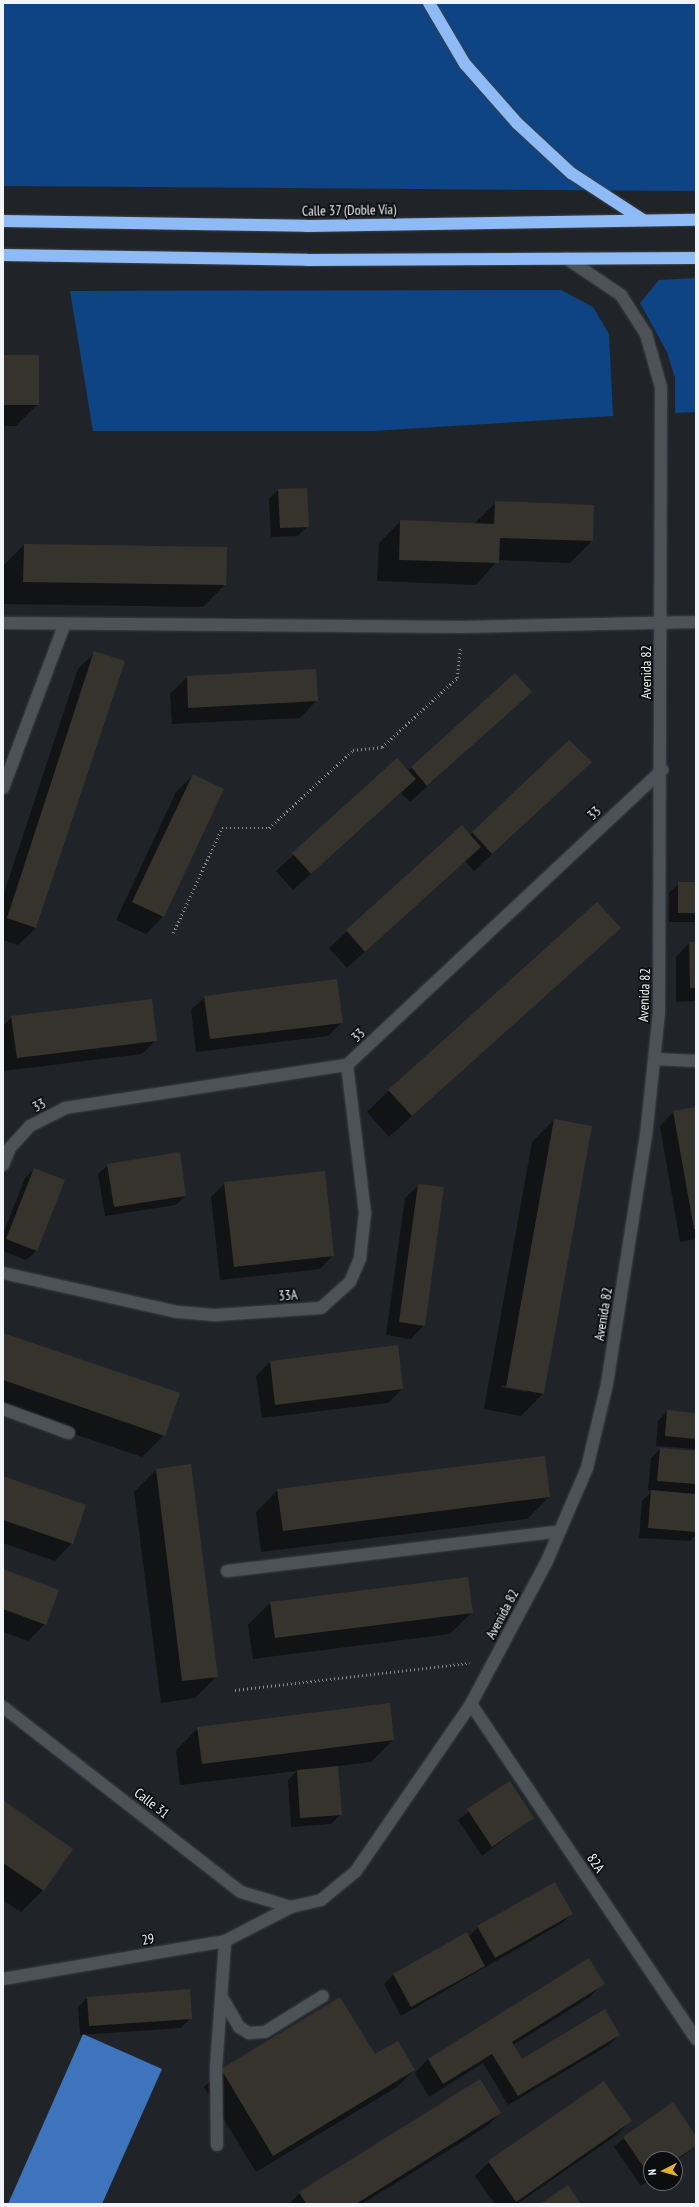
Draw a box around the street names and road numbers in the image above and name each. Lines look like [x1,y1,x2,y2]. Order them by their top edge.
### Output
street label: Calle 37 (Doble Vía) [301,201,397,219]
street label: Avenida 82 [638,645,654,699]
street label: 33 [584,803,604,823]
street label: Avenida 82 [635,968,653,1022]
street label: 33 [348,1025,368,1045]
street label: 33 [30,1095,48,1115]
street label: 33A [278,1286,298,1304]
street label: Avenida 82 [590,1286,616,1342]
street label: Avenida 82 [482,1586,522,1642]
street label: Calle 31 [131,1784,173,1822]
street label: 82A [584,1850,608,1876]
street label: 29 [140,1930,156,1948]

